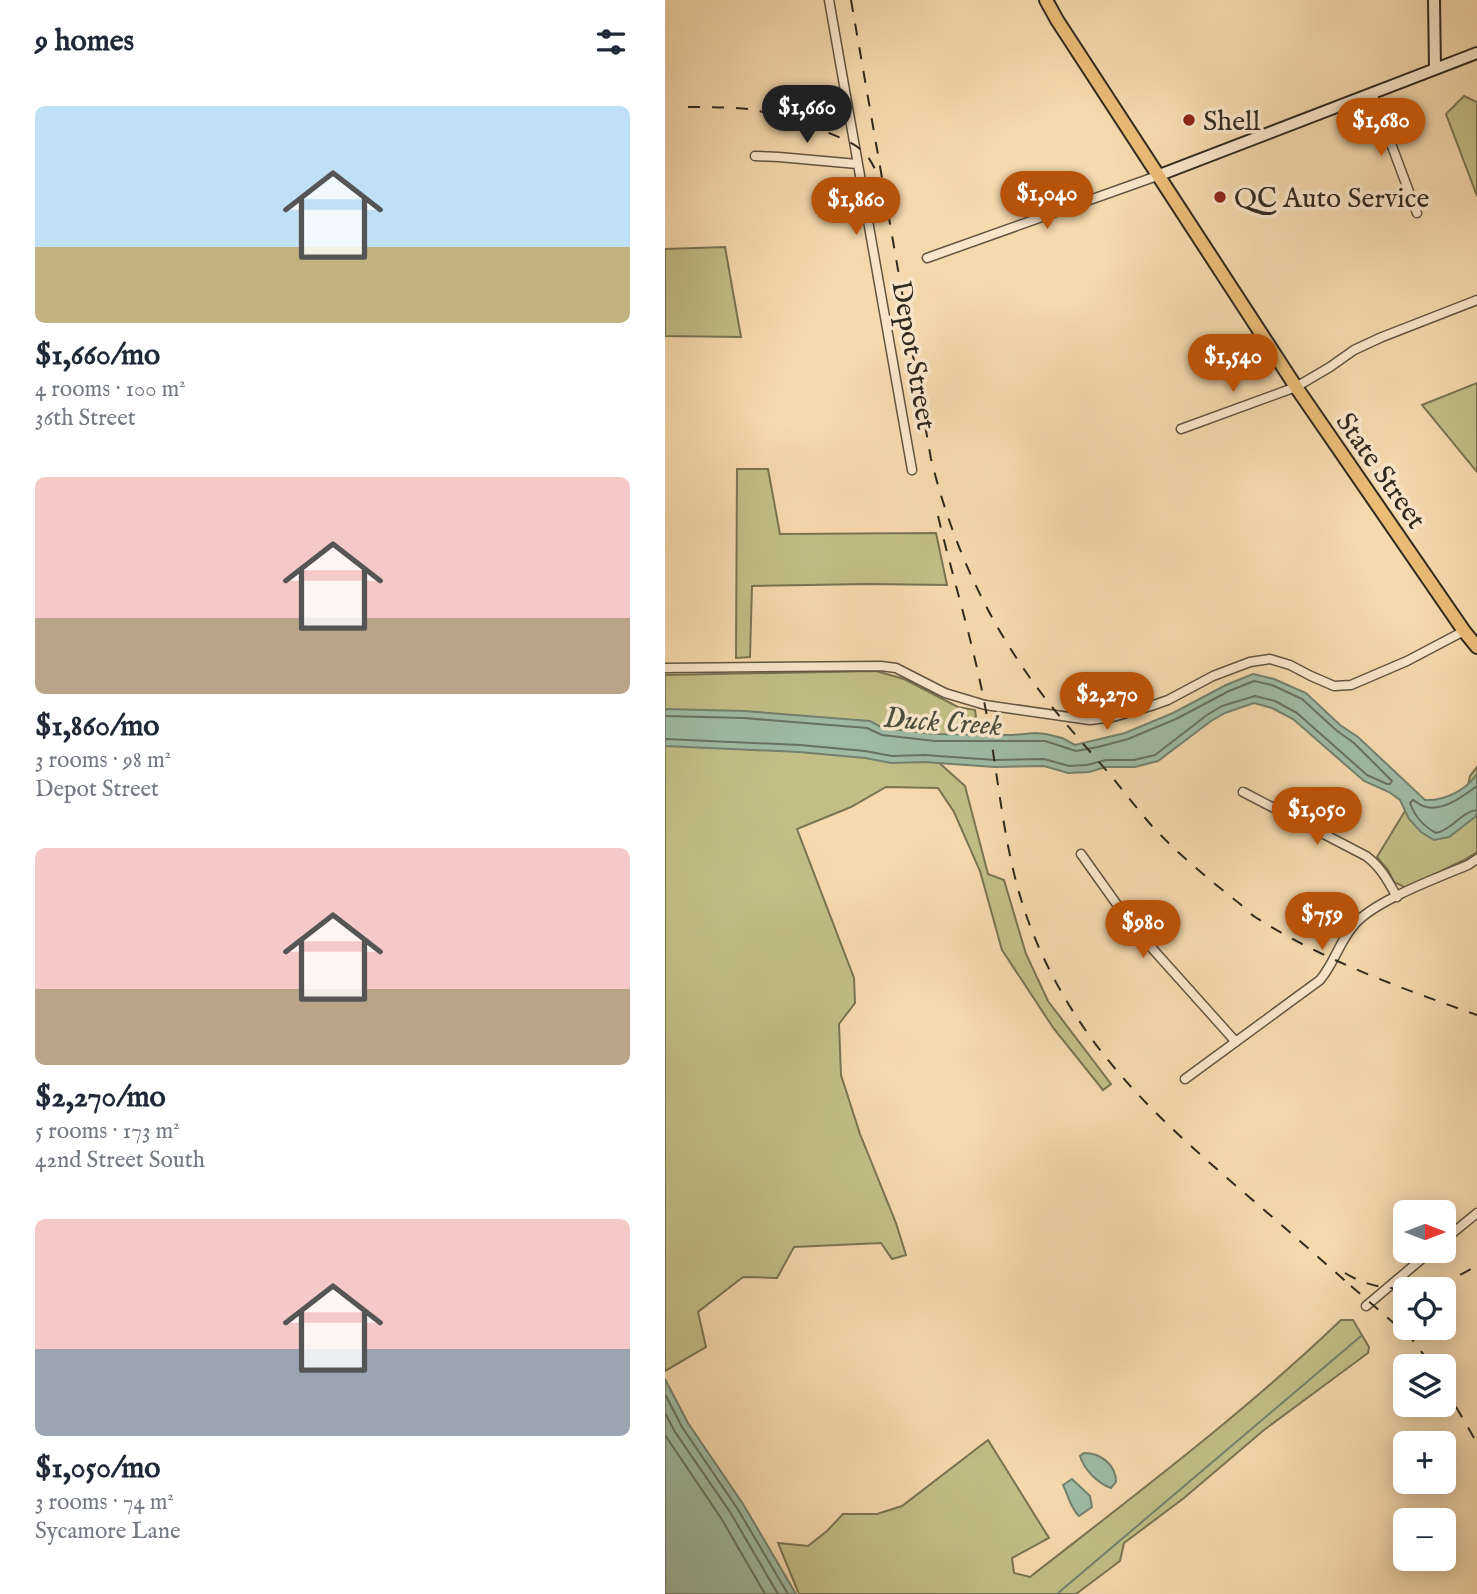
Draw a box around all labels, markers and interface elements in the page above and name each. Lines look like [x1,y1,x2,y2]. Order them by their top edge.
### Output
text: 9 homes [35,23,134,61]
icon: filters [592,23,630,61]
pin: $1,660 [750,86,864,145]
text: $1,660 [778,93,836,122]
pin: $1,680 [1324,99,1438,158]
place label: Shell [1203,105,1261,140]
text: $1,680 [1352,106,1410,135]
marker: Shell [1181,112,1197,128]
icon: home [270,152,396,278]
pin: $1,040 [990,172,1104,231]
pin: $1,860 [799,177,913,237]
text: $1,040 [1016,179,1078,208]
place label: QC Auto Service [1234,182,1430,217]
text: $1,860 [827,185,885,214]
marker: QC Auto Service [1212,189,1228,205]
street label: Depot Street [882,278,943,433]
pin: $1,540 [1176,334,1290,394]
text: $1,660/mo [35,337,160,375]
text: $1,540 [1204,342,1262,371]
text: 4 rooms · 100 m² [35,375,186,404]
text: 36th Street [35,404,136,433]
street label: State Street [1327,406,1433,537]
icon: home [270,523,396,649]
pin: $2,270 [1050,672,1164,732]
text: $2,270 [1076,680,1138,709]
water label: Duck Creek [882,700,1003,746]
text: $1,860/mo [35,708,159,746]
text: 3 rooms · 98 m² [35,746,171,775]
text: Depot Street [35,775,159,804]
pin: $1,050 [1260,788,1374,847]
text: $1,050 [1288,795,1346,824]
pin: $759 [1281,892,1363,952]
icon: home [270,894,396,1020]
pin: $980 [1102,900,1184,960]
text: $759 [1301,900,1343,929]
text: $980 [1121,908,1165,937]
text: $2,270/mo [35,1079,166,1117]
text: 5 rooms · 173 m² [35,1117,180,1146]
text: 42nd Street South [35,1146,205,1175]
north arrow [1393,1200,1456,1264]
map controls [1393,1200,1456,1571]
icon: home [270,1265,396,1391]
button: locate [1393,1277,1456,1340]
button: layers [1393,1354,1456,1417]
button: + [1393,1431,1456,1494]
text: $1,050/mo [35,1450,160,1488]
text: 3 rooms · 74 m² [35,1488,174,1517]
button: − [1393,1508,1456,1571]
text: Sycamore Lane [35,1517,180,1546]

